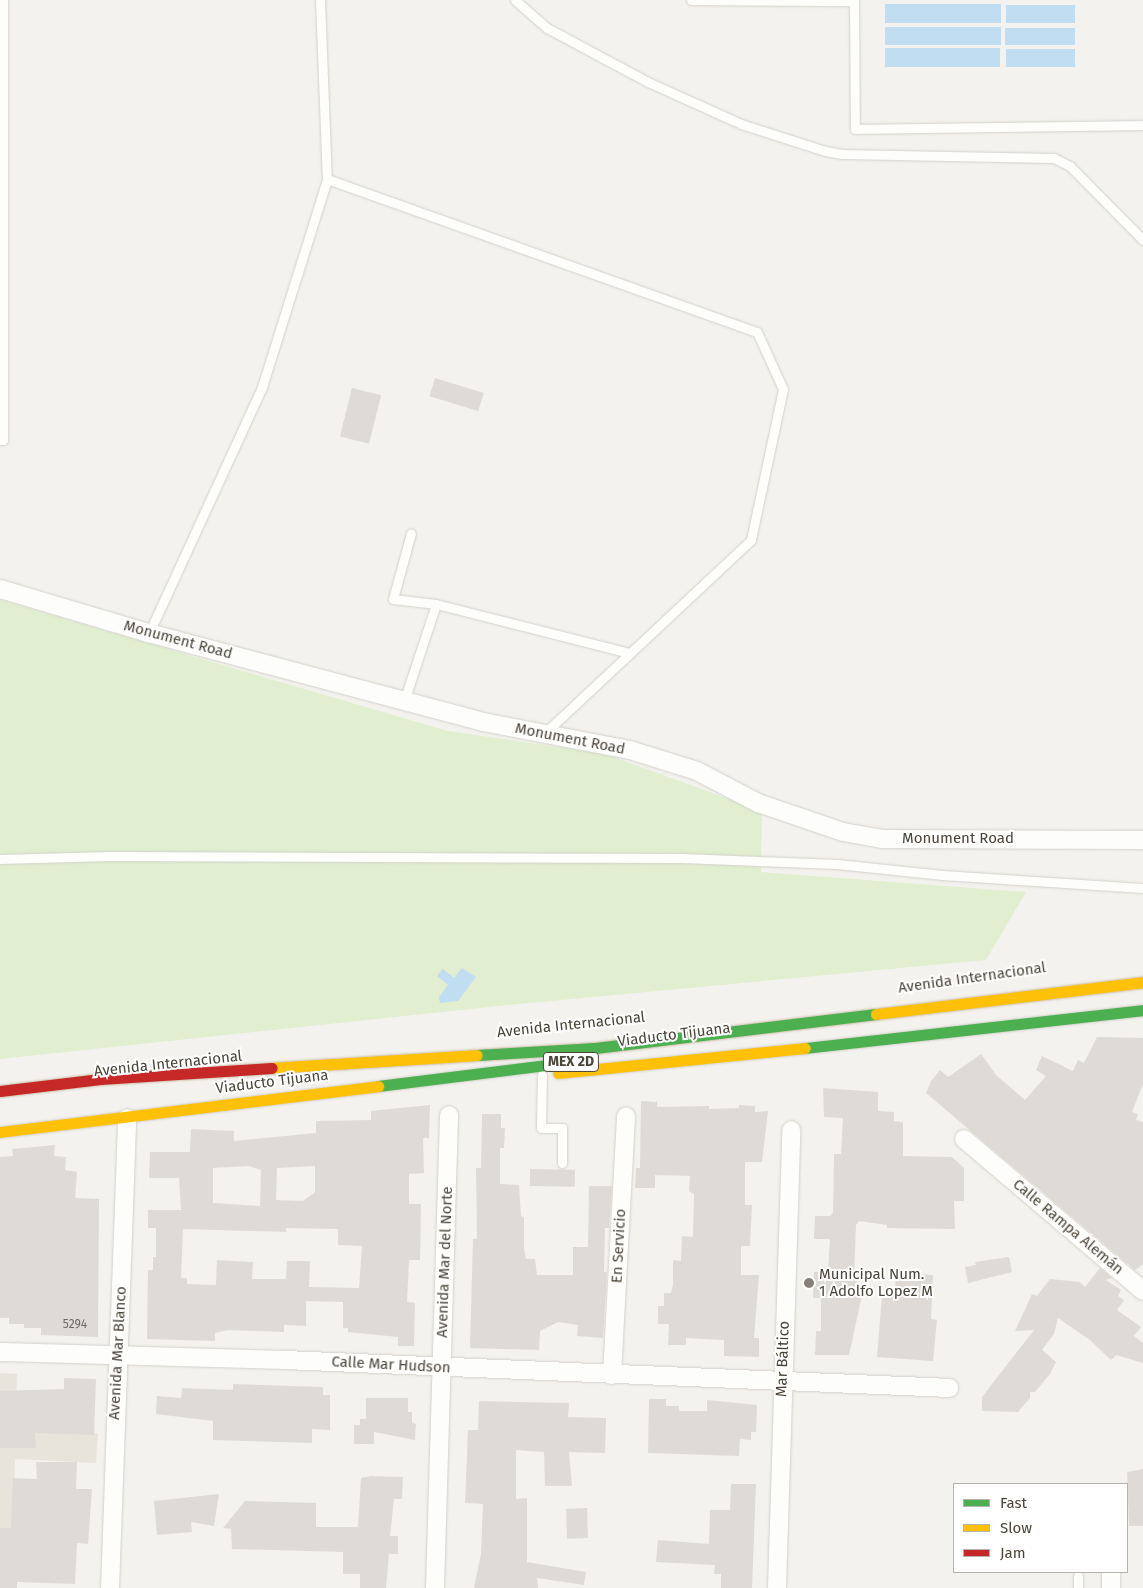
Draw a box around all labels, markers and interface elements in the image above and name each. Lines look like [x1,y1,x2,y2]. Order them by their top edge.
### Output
street label: Monument Road [122,617,234,663]
street label: Monument Road [513,720,627,758]
street label: Monument Road [902,830,1014,848]
street label: Avenida Internacional [897,959,1047,997]
street label: Avenida Internacional [496,1008,646,1042]
street label: Viaducto Tijuana [617,1019,731,1051]
street label: Avenida Internacional [93,1047,243,1081]
road number: MEX 2D [542,1050,600,1074]
street label: Viaducto Tijuana [215,1066,329,1098]
street label: Calle Rampa Alemán [1009,1175,1127,1279]
street label: Avenida Mar del Norte [433,1186,457,1338]
street label: En Servicio [608,1208,630,1284]
place label: Municipal Num. 1 Adolfo Lopez M [819,1265,933,1300]
marker: Municipal Num. 1 Adolfo Lopez M [803,1277,815,1289]
street label: Avenida Mar Blanco [106,1286,130,1420]
house number: 5294 [63,1318,87,1332]
street label: Mar Báltico [773,1321,793,1397]
street label: Calle Mar Hudson [331,1353,451,1377]
legend [953,1483,1128,1573]
text: Fast [1000,1494,1027,1512]
text: Slow [1000,1519,1032,1537]
text: Jam [1000,1544,1026,1562]

